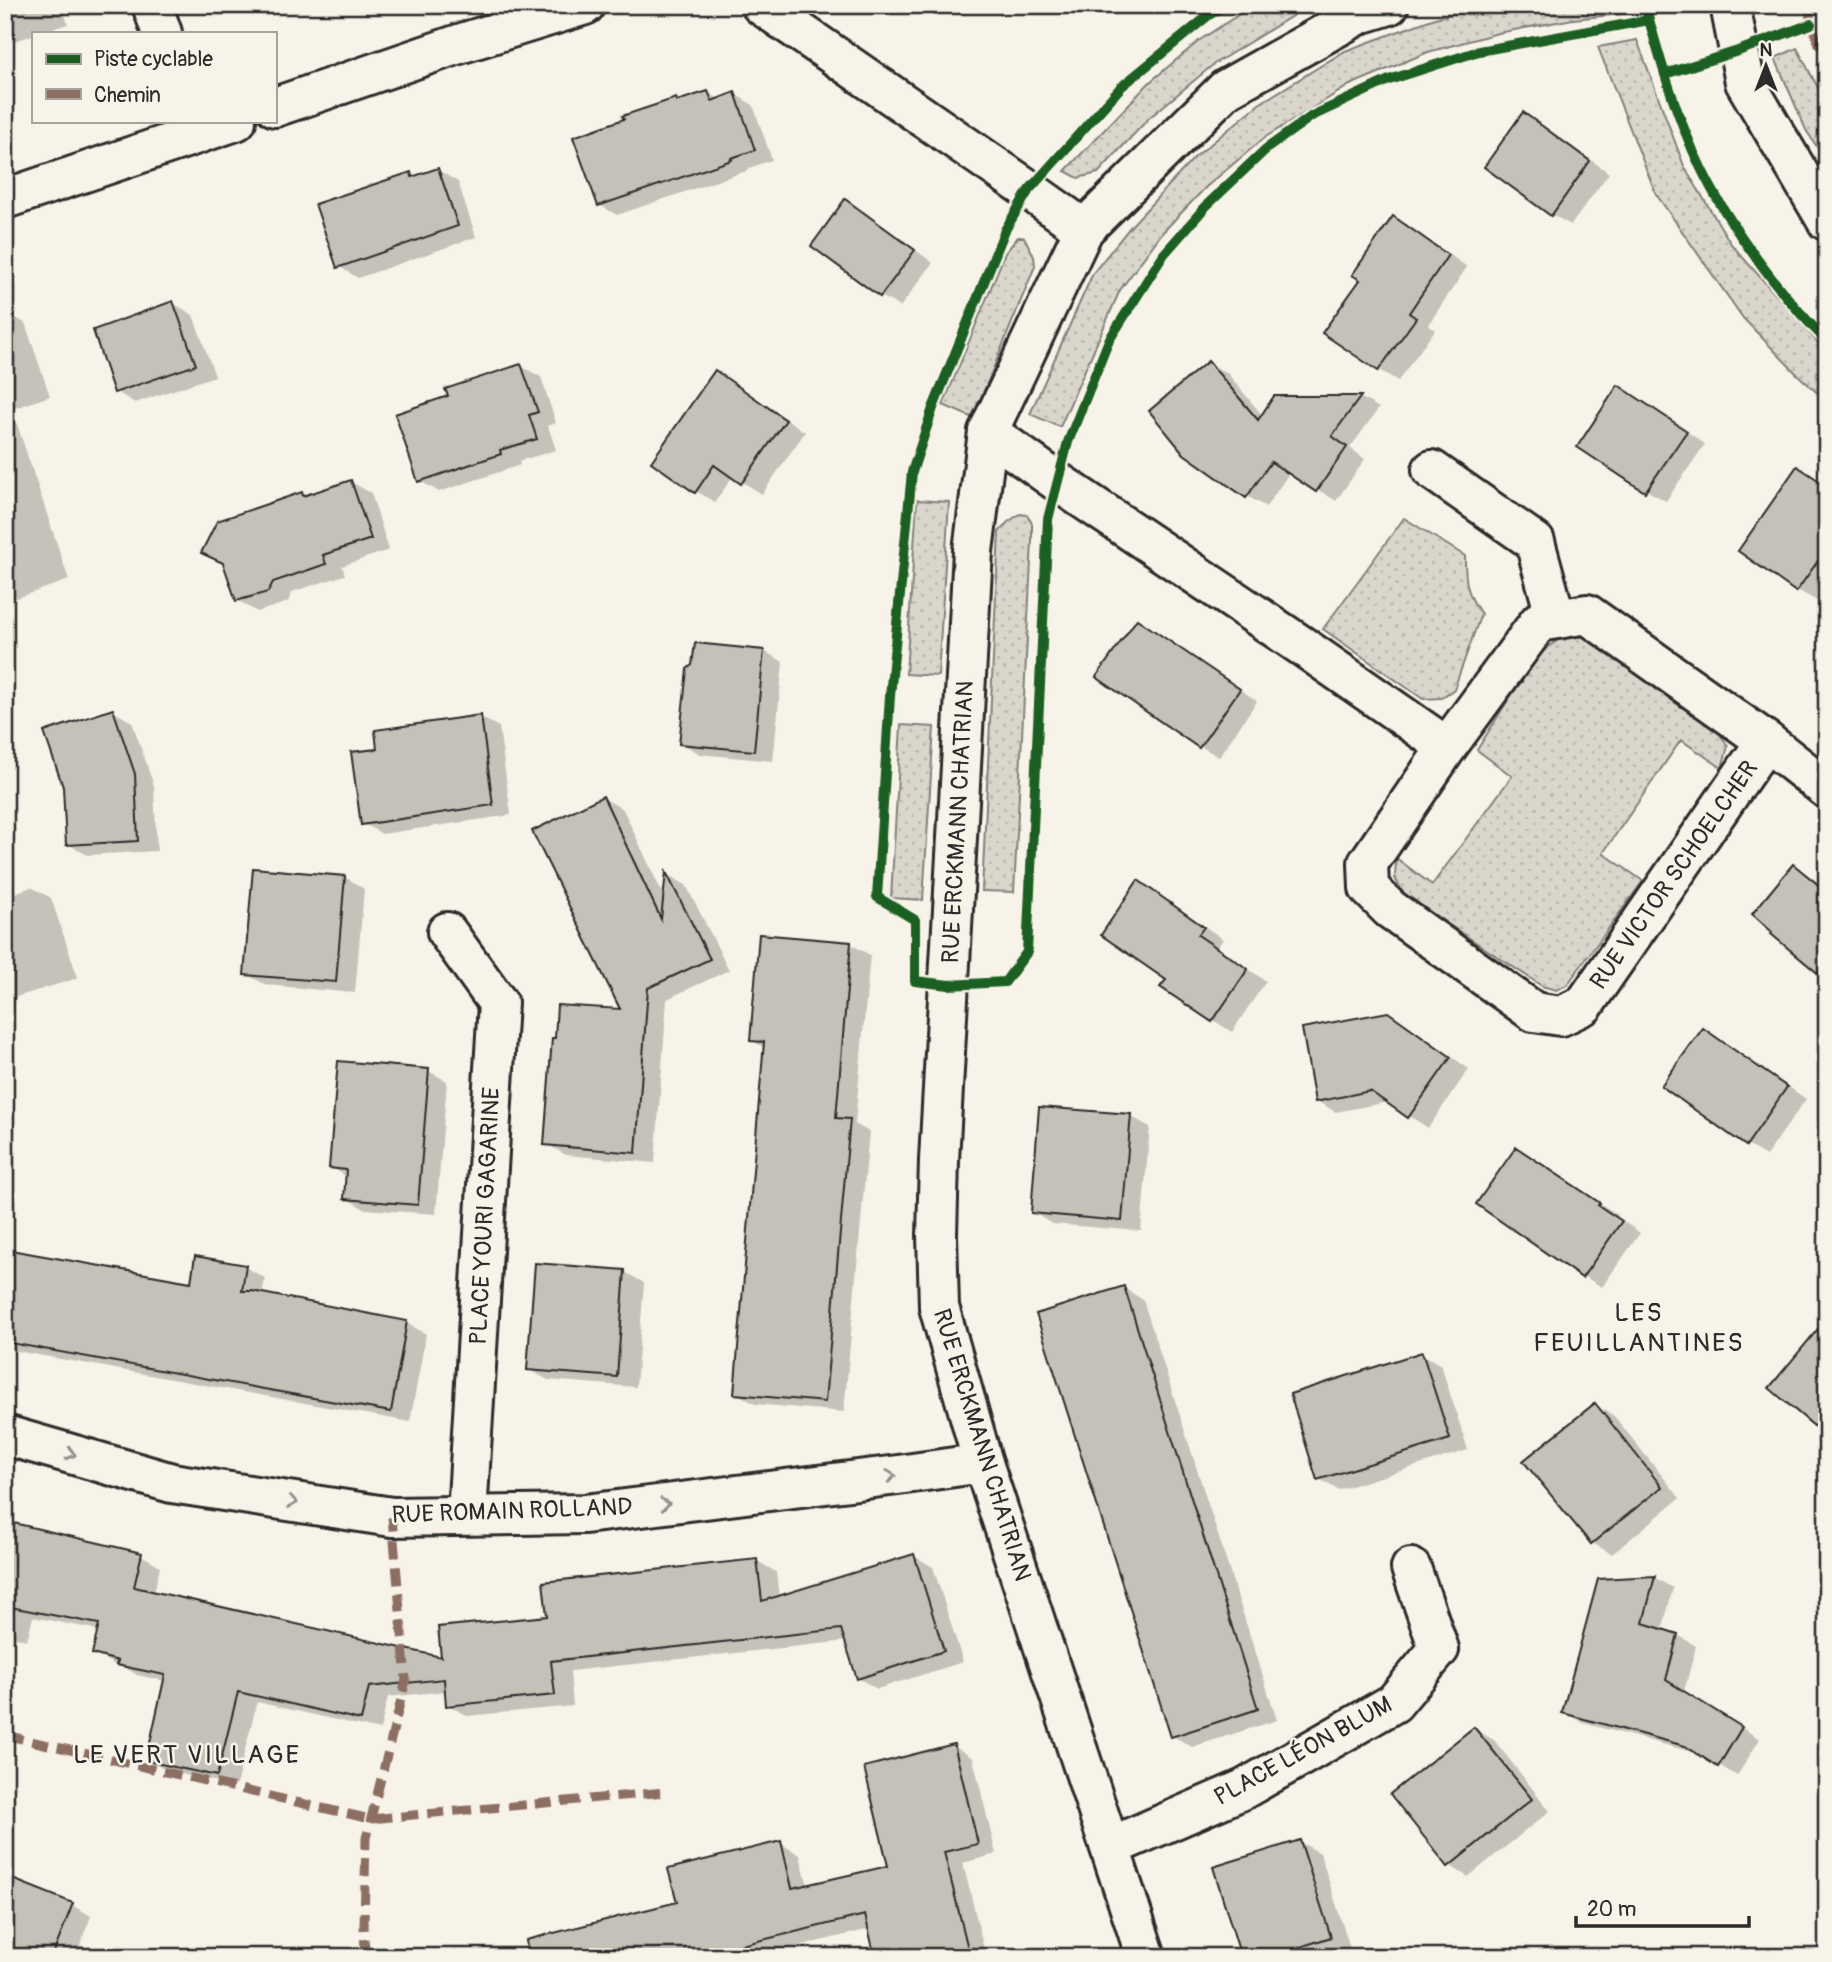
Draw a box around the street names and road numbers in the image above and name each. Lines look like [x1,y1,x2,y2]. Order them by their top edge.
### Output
street label: RUE ERCKMANN CHATRIAN [936,680,980,964]
street label: RUE VICTOR SCHOELCHER [1584,755,1764,995]
street label: PLACE YOURI GAGARINE [464,1086,506,1346]
street label: RUE ERCKMANN CHATRIAN [927,1305,1037,1585]
street label: RUE ROMAIN ROLLAND [391,1492,633,1530]
street label: PLACE LÉON BLUM [1209,1690,1397,1812]

